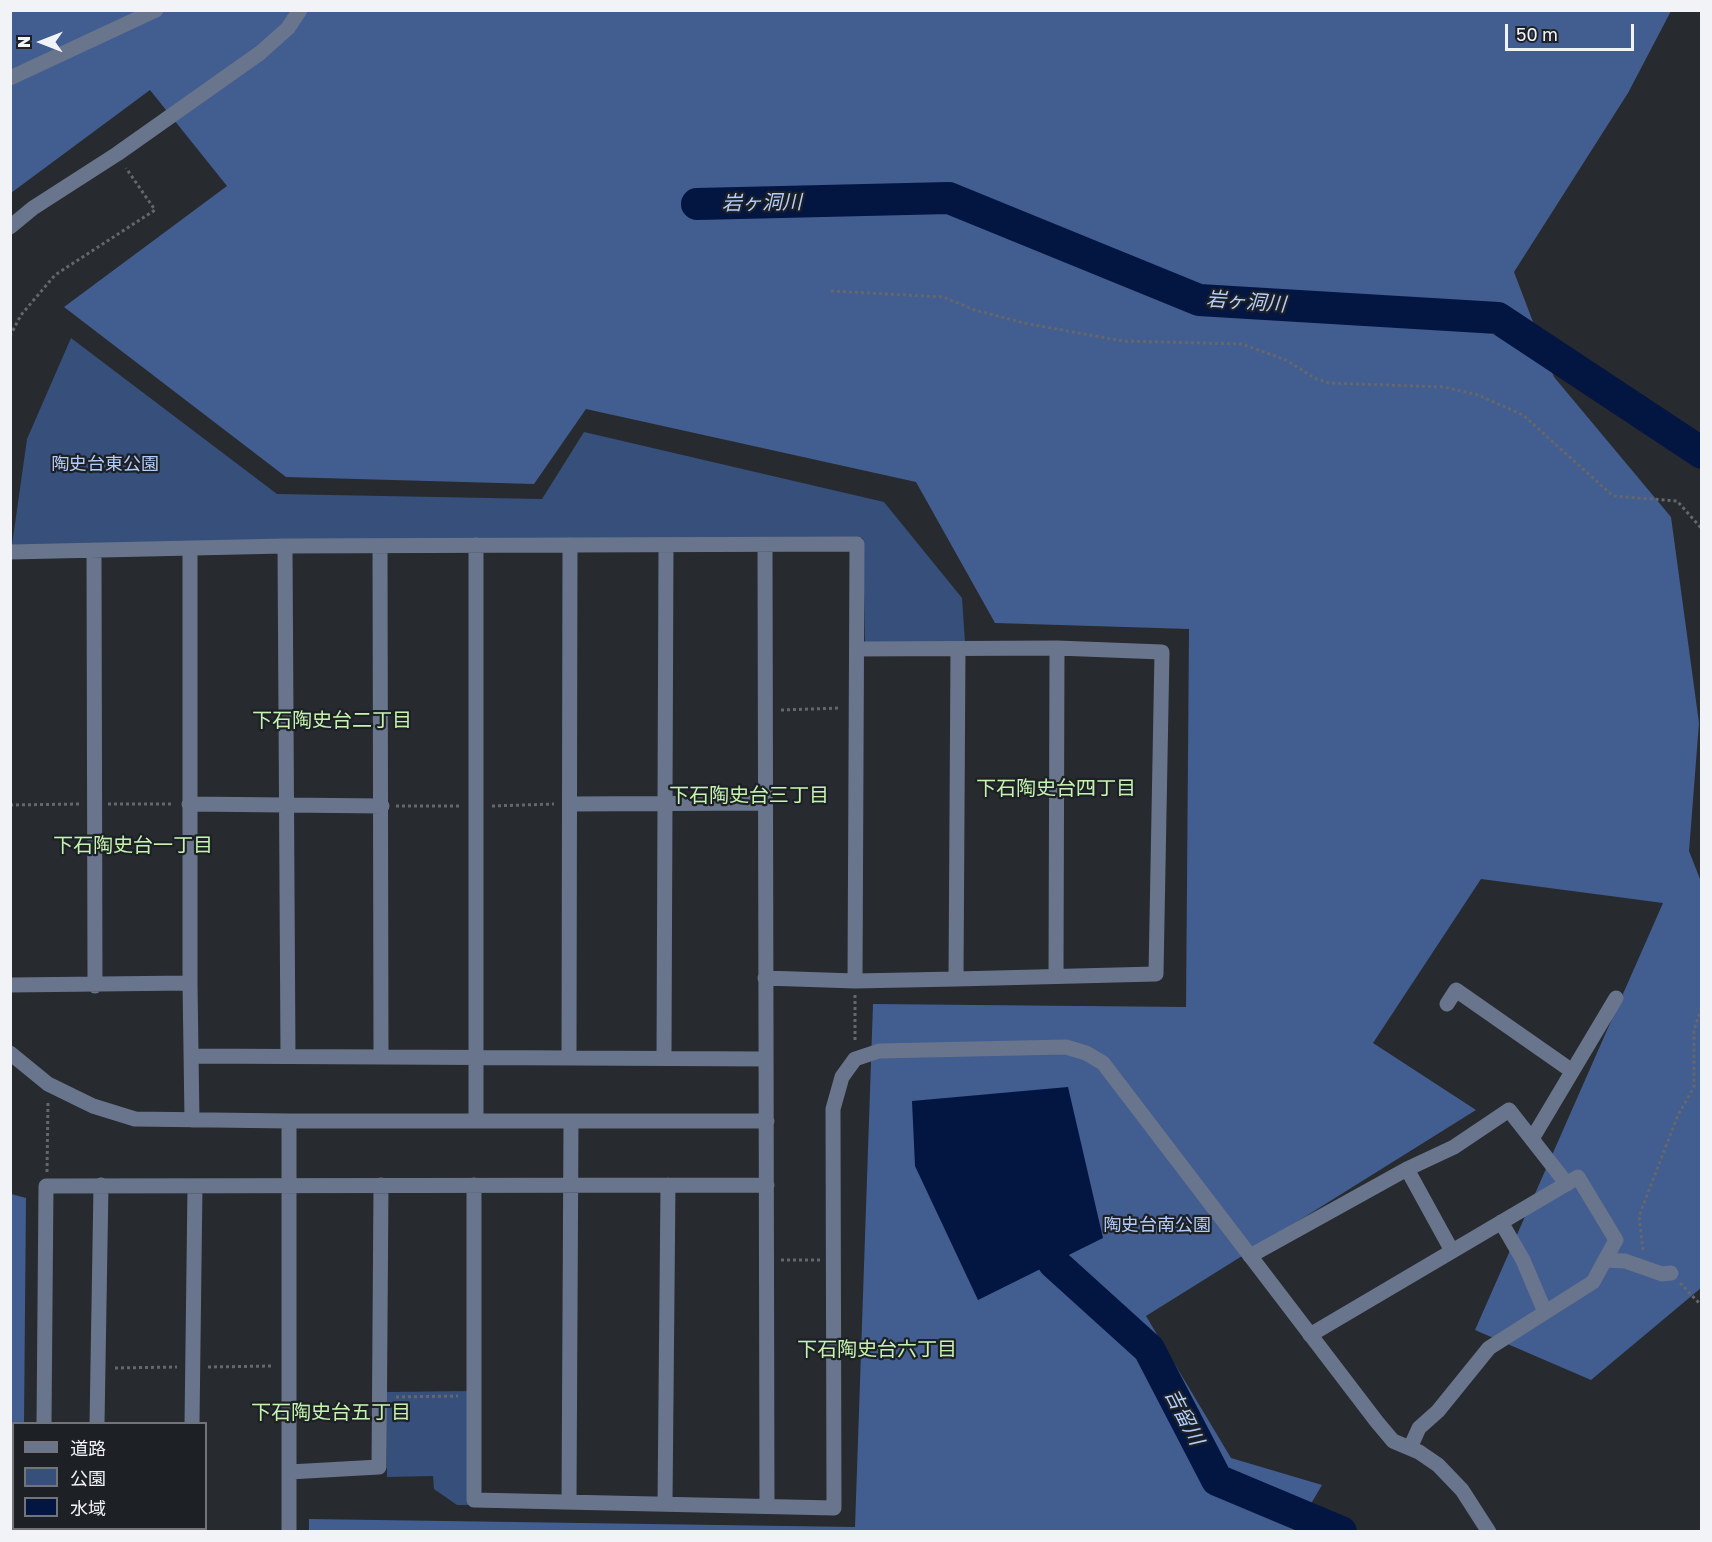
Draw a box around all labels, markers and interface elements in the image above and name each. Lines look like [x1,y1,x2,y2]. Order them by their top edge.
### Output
north arrow [12,12,72,72]
scale bar [1508,12,1637,50]
text: 50 m [1516,23,1558,45]
text: N [14,36,34,48]
water label: 岩ヶ洞川 [722,190,802,216]
water label: 岩ヶ洞川 [1205,287,1287,317]
park label: 陶史台東公園 [51,453,159,475]
district label: 下石陶史台二丁目 [252,709,412,733]
district label: 下石陶史台四丁目 [976,777,1136,801]
district label: 下石陶史台三丁目 [669,784,829,808]
district label: 下石陶史台一丁目 [53,834,213,858]
park label: 陶史台南公園 [1103,1214,1211,1236]
district label: 下石陶史台六丁目 [797,1338,957,1362]
water label: 吉留川 [1160,1385,1208,1449]
district label: 下石陶史台五丁目 [251,1401,411,1425]
legend [12,1422,207,1530]
text: 道路 [70,1437,106,1459]
text: 公園 [70,1467,106,1489]
text: 水域 [70,1497,106,1519]

